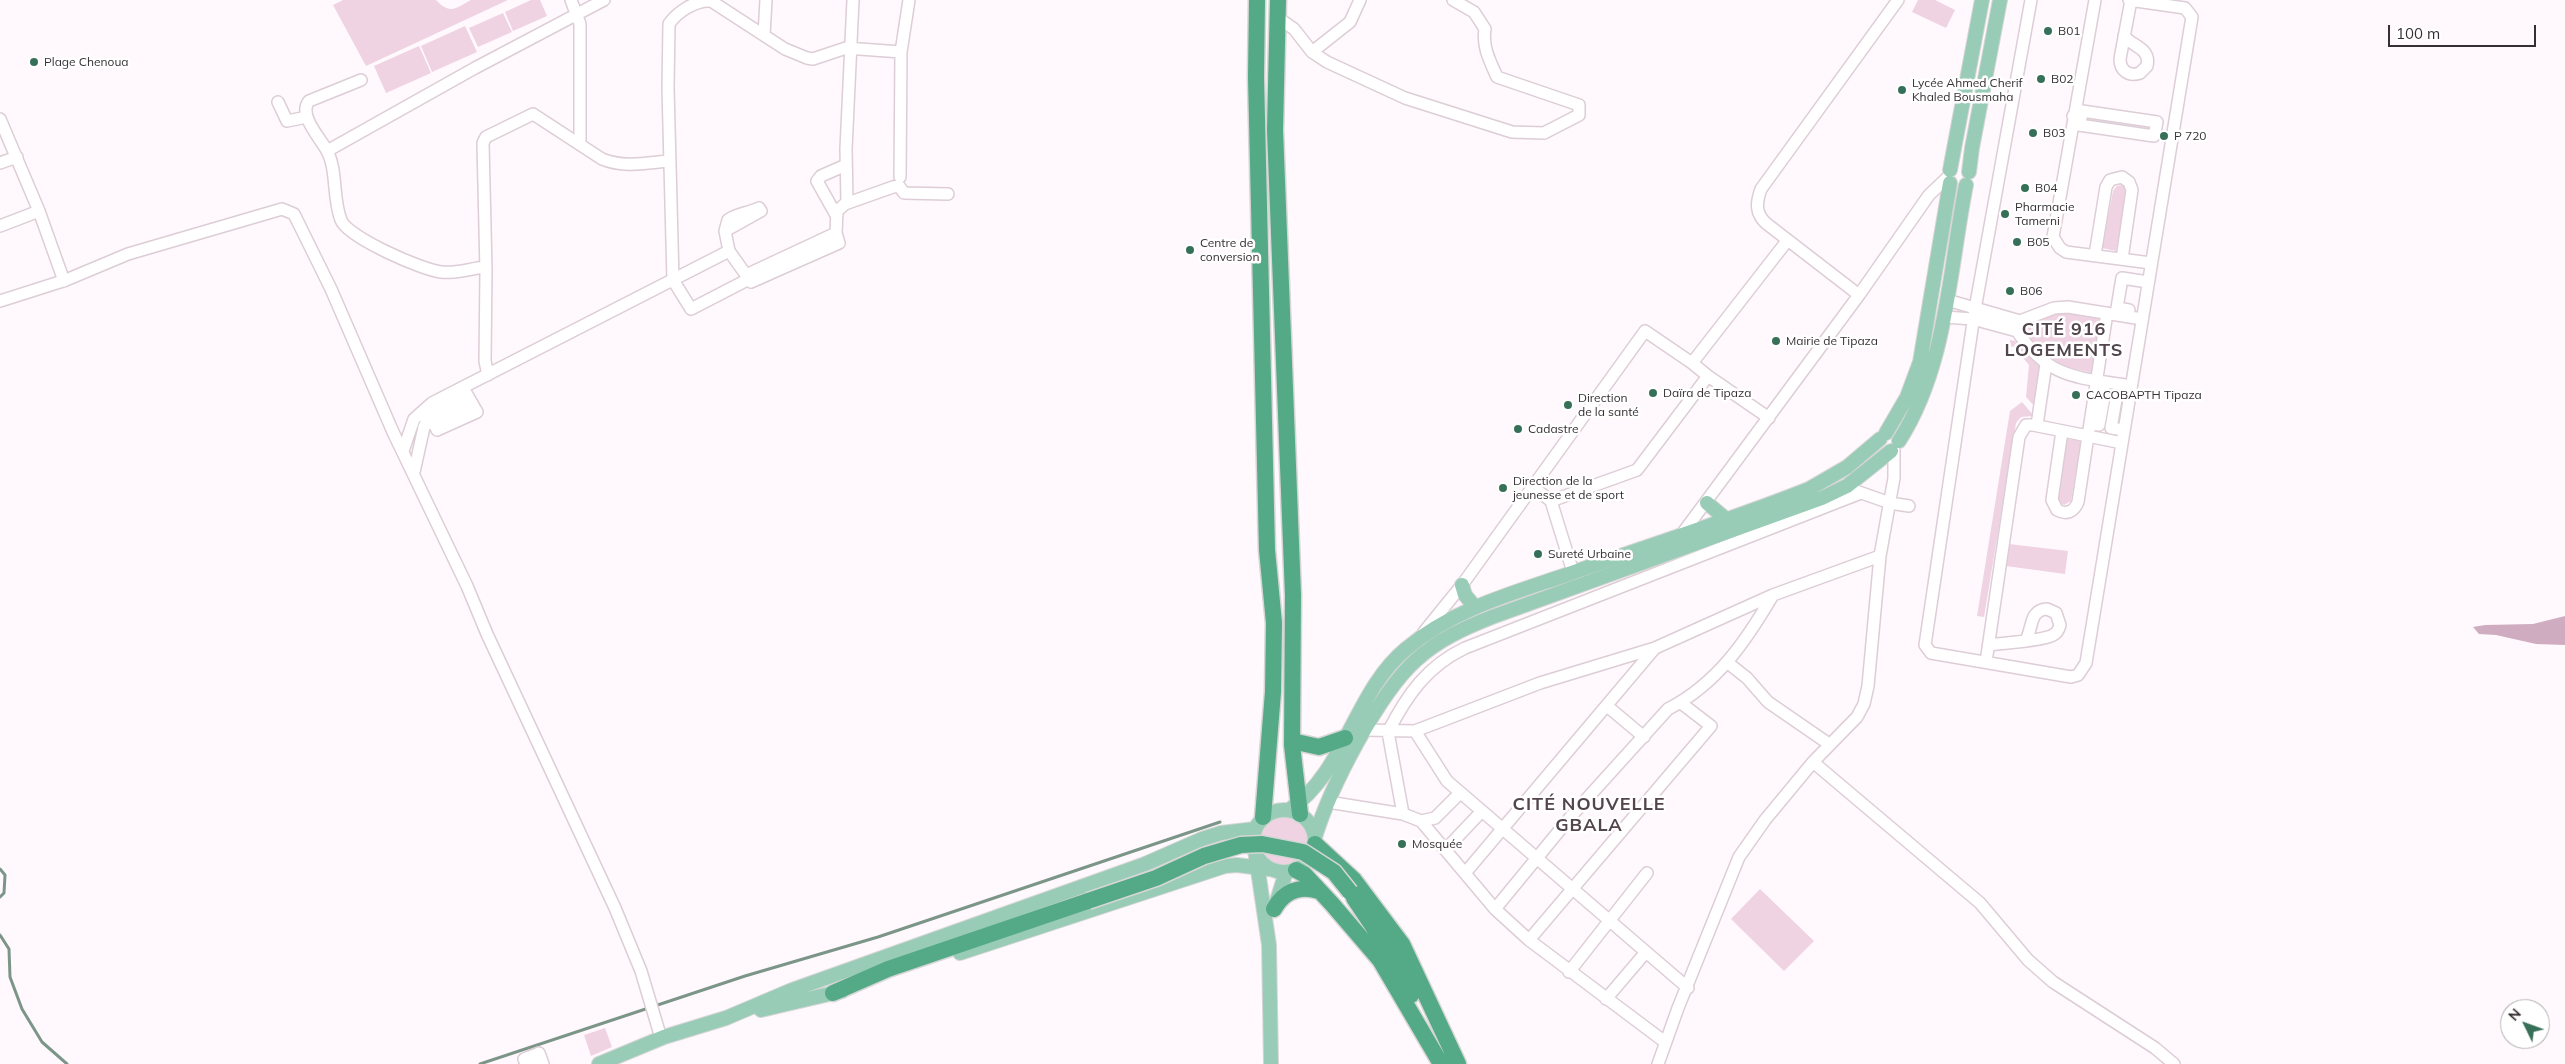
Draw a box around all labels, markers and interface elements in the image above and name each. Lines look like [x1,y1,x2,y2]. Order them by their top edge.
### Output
scale bar [2390,15,2538,47]
place label: B01 [2058,24,2081,38]
text: 100 m [2396,24,2440,43]
marker: B01 [2042,25,2054,37]
place label: Plage Chenoua [44,55,129,69]
marker: Plage Chenoua [28,56,40,68]
place label: B02 [2051,72,2074,86]
marker: B02 [2035,73,2047,85]
place label: Lycée Ahmed Cherif Khaled Bousmaha [1912,76,2023,104]
marker: Lycée Ahmed Cherif Khaled Bousmaha [1896,84,1908,96]
place label: B03 [2043,126,2066,140]
marker: B03 [2027,127,2039,139]
place label: P 720 [2174,129,2207,143]
marker: P 720 [2158,130,2170,142]
place label: B04 [2035,181,2058,195]
marker: B04 [2019,182,2031,194]
place label: Pharmacie Tamerni [2015,200,2074,228]
marker: Pharmacie Tamerni [1999,208,2011,220]
place label: B05 [2027,235,2050,249]
place label: Centre de conversion [1200,236,1259,264]
marker: B05 [2011,236,2023,248]
marker: Centre de conversion [1184,244,1196,256]
place label: B06 [2020,284,2043,298]
marker: B06 [2004,285,2016,297]
district label: CITÉ 916 LOGEMENTS [2003,319,2125,362]
place label: Mairie de Tipaza [1786,334,1878,348]
marker: Mairie de Tipaza [1770,335,1782,347]
place label: Daïra de Tipaza [1663,386,1751,400]
marker: Daïra de Tipaza [1647,387,1659,399]
place label: CACOBAPTH Tipaza [2086,388,2202,402]
marker: CACOBAPTH Tipaza [2070,389,2082,401]
place label: Direction de la santé [1578,391,1639,419]
marker: Direction de la santé [1562,399,1574,411]
place label: Cadastre [1528,422,1579,436]
marker: Cadastre [1512,423,1524,435]
place label: Direction de la jeunesse et de sport [1513,474,1624,502]
marker: Direction de la jeunesse et de sport [1497,482,1509,494]
place label: Sureté Urbaine [1548,547,1631,561]
marker: Sureté Urbaine [1532,548,1544,560]
district label: CITÉ NOUVELLE GBALA [1511,794,1667,836]
place label: Mosquée [1412,837,1462,851]
marker: Mosquée [1396,838,1408,850]
north arrow [2500,999,2550,1049]
text: N [2504,1005,2525,1025]

